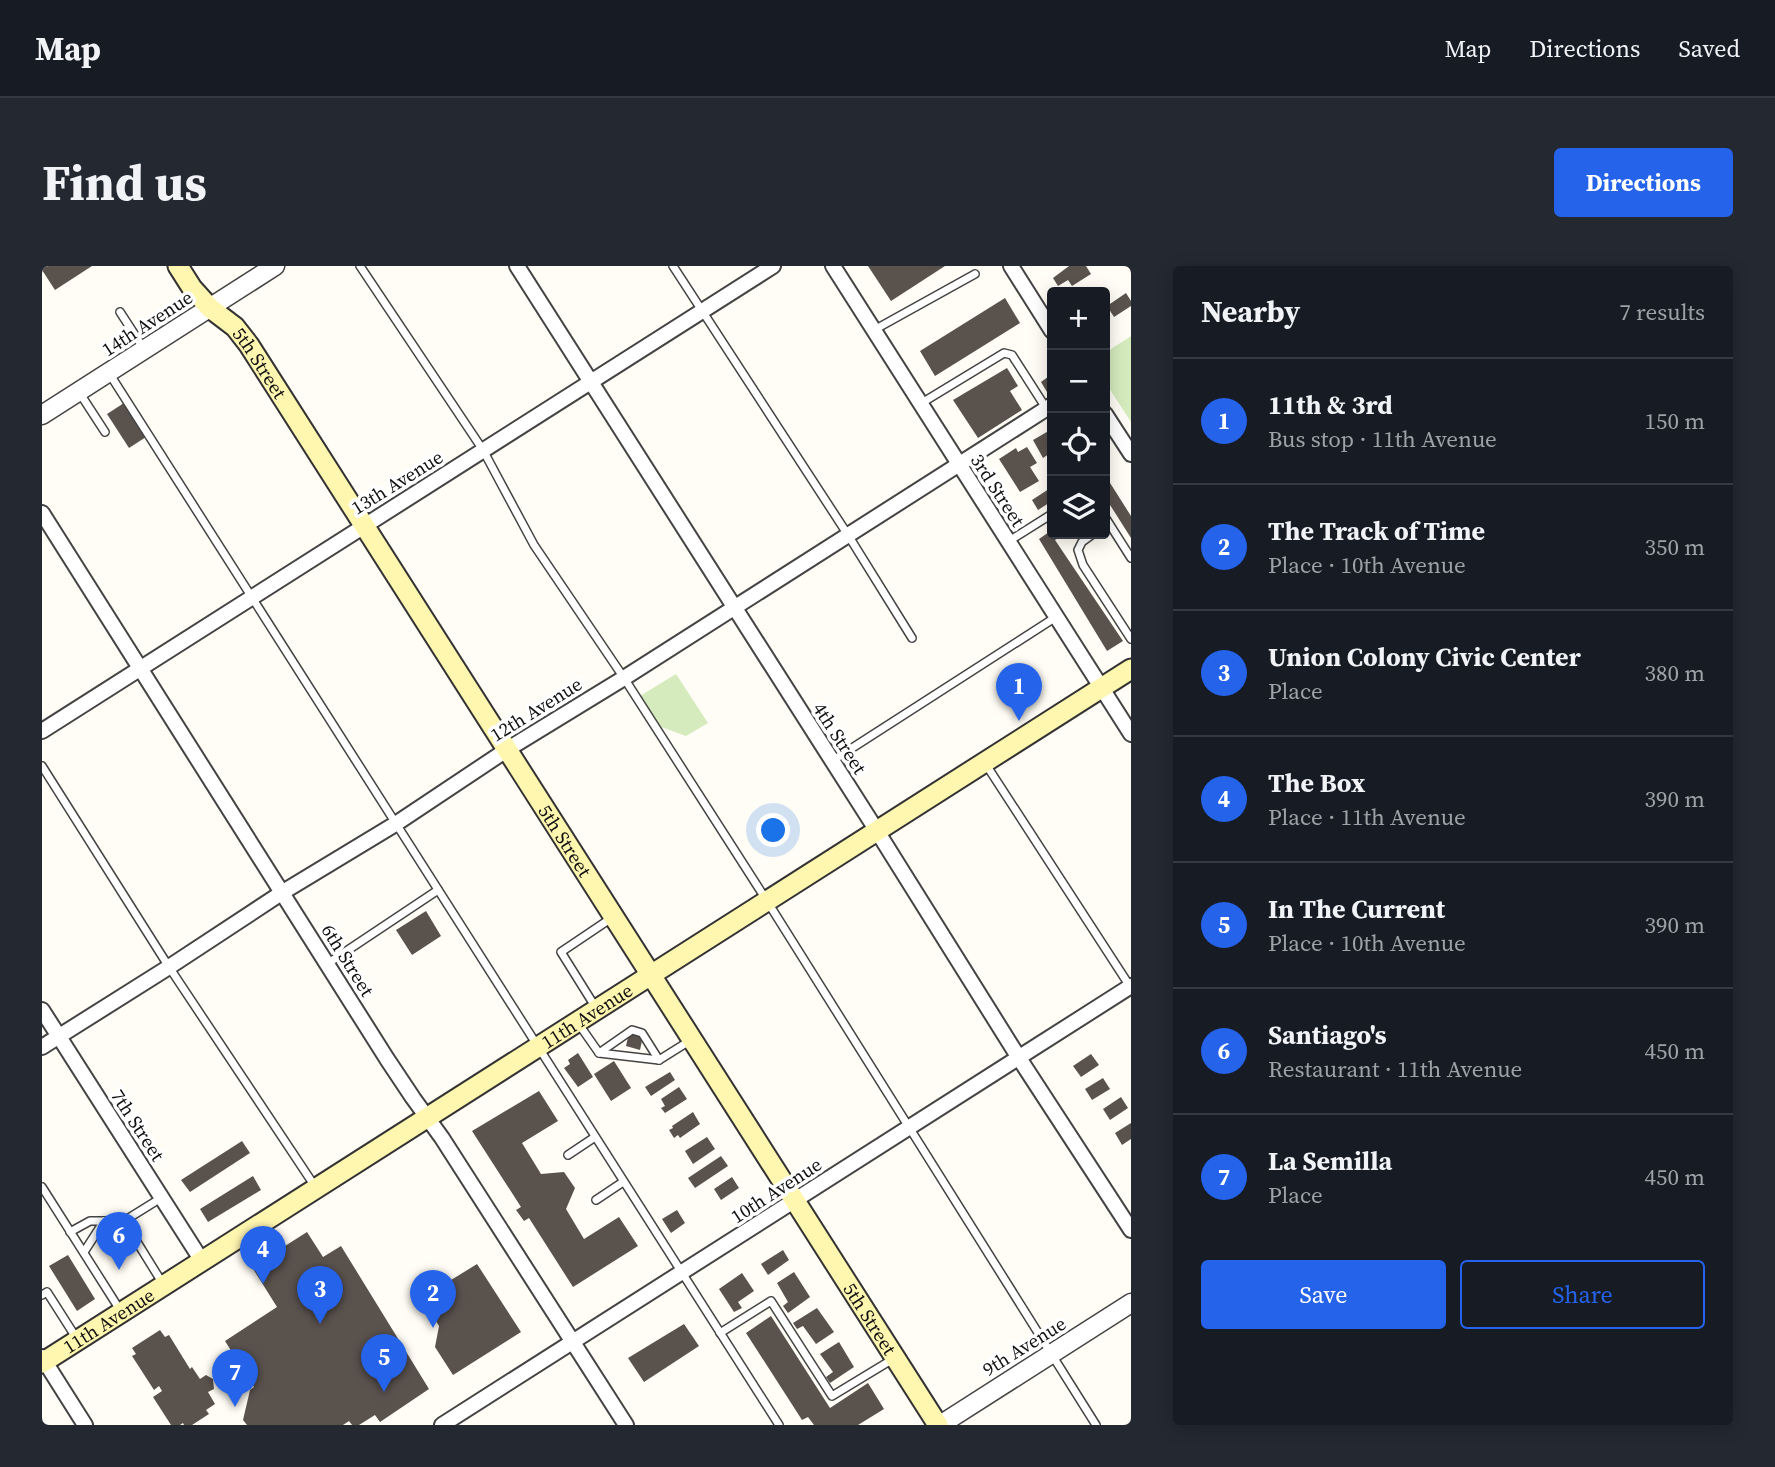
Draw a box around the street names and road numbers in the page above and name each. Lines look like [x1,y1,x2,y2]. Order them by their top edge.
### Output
street label: 14th Avenue [97,284,197,362]
street label: 5th Street [227,322,293,404]
street label: 13th Avenue [346,444,448,520]
street label: 3rd Street [965,449,1032,532]
street label: 12th Avenue [485,671,587,747]
street label: 4th Street [807,697,873,780]
street label: 5th Street [532,800,598,882]
street label: 6th Street [316,919,381,1002]
street label: 11th Avenue [536,977,637,1055]
street label: 7th Street [105,1084,171,1167]
street label: 10th Avenue [726,1151,826,1229]
street label: 5th Street [837,1278,903,1360]
street label: 11th Avenue [58,1282,159,1359]
street label: 9th Avenue [977,1310,1071,1382]

